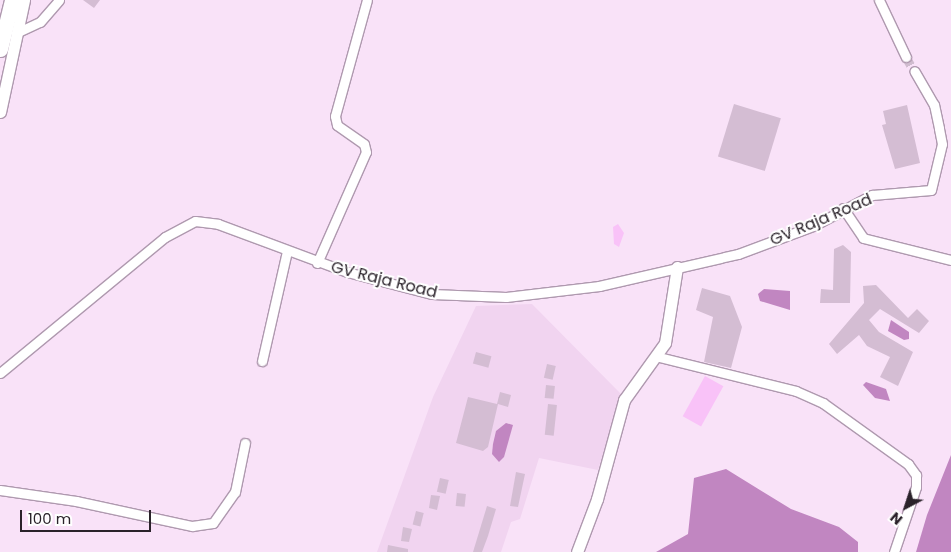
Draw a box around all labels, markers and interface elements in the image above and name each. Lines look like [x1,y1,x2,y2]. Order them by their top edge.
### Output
street label: GV Raja Road [767,190,875,250]
street label: GV Raja Road [329,258,439,302]
north arrow [881,482,931,532]
scale bar [22,500,154,532]
text: N [886,507,907,530]
text: 100 m [28,508,71,529]

